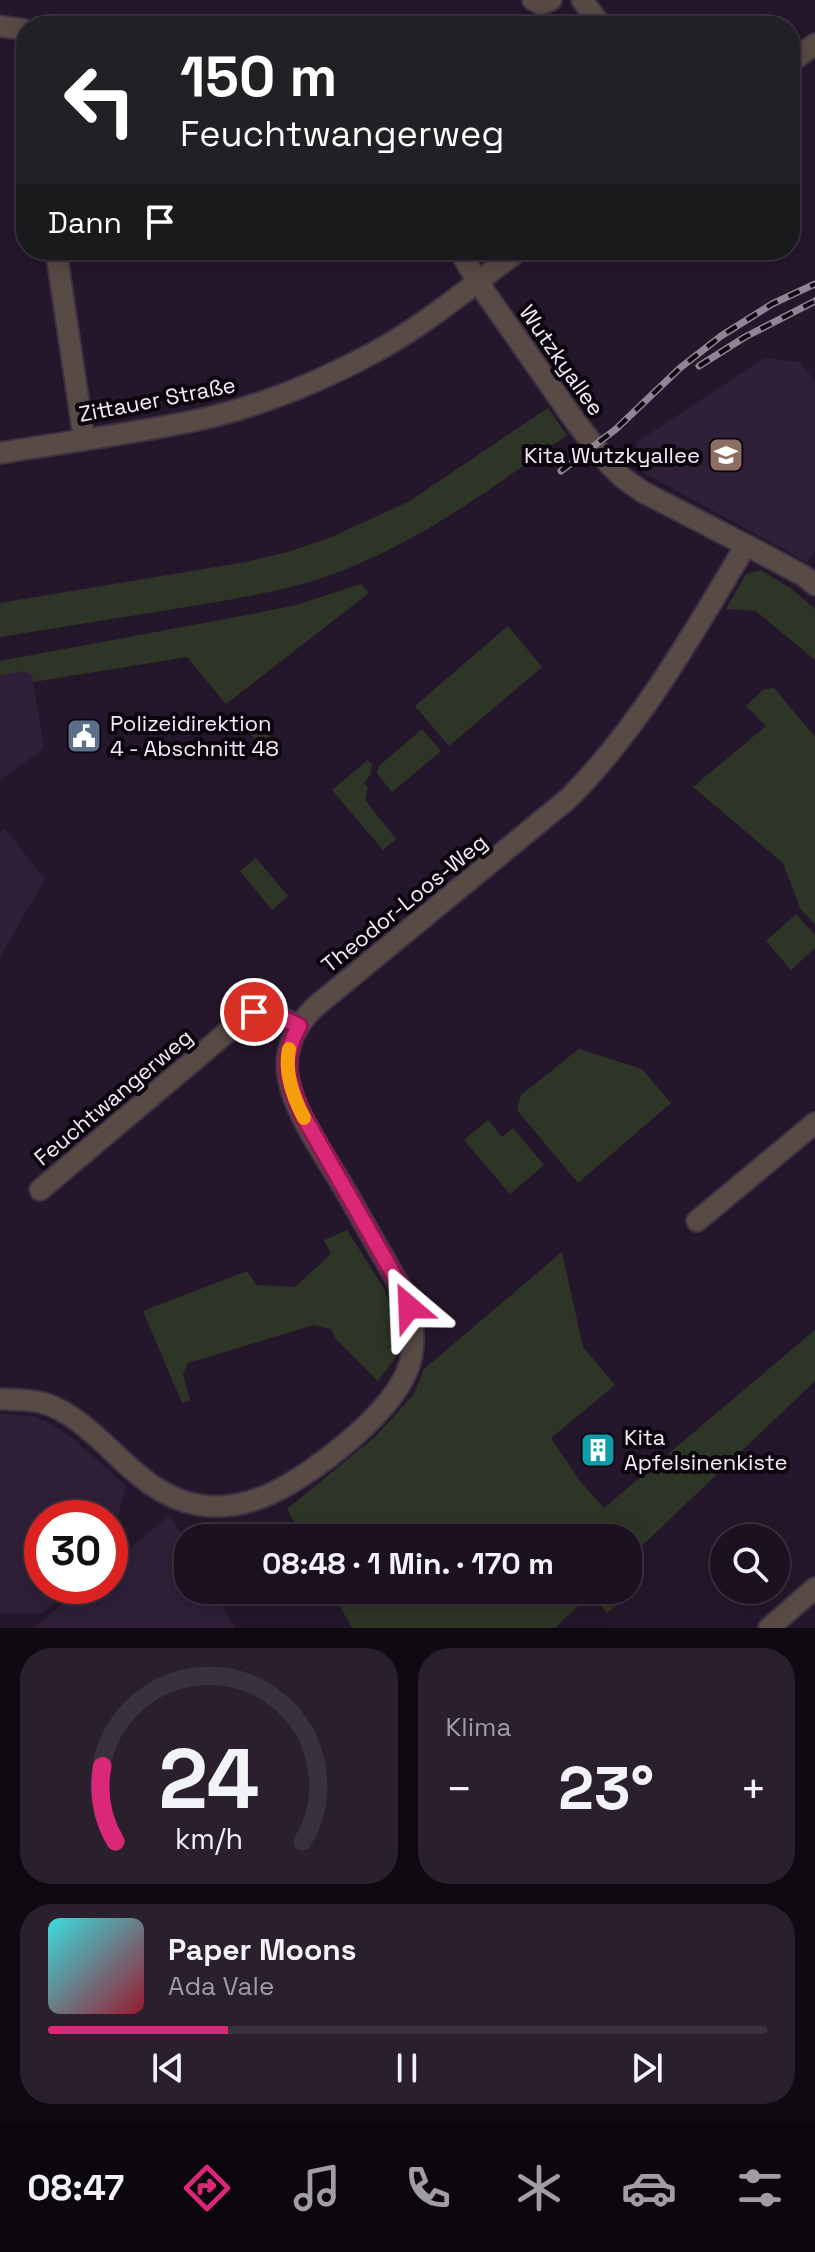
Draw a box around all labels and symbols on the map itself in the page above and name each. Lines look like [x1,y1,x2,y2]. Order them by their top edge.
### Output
street label: Wutzkyallee [514,299,610,421]
street label: Zittauer Straße [76,370,238,428]
school or university icon: Kita Wutzkyallee [707,436,745,474]
place label: Kita Wutzkyallee [524,441,700,469]
place label: Polizeidirektion 4 - Abschnitt 48 [110,709,279,762]
public building icon: Polizeidirektion 4 - Abschnitt 48 [65,717,103,755]
street label: Theodor-Loos-Weg [316,828,492,978]
pin [220,978,288,1046]
street label: Feuchtwangerweg [28,1023,198,1171]
position arrow [367,1265,451,1349]
place label: Kita Apfelsinenkiste [624,1423,788,1476]
building icon: Kita Apfelsinenkiste [579,1431,617,1469]
speed limit sign: 30 [24,1500,128,1604]

